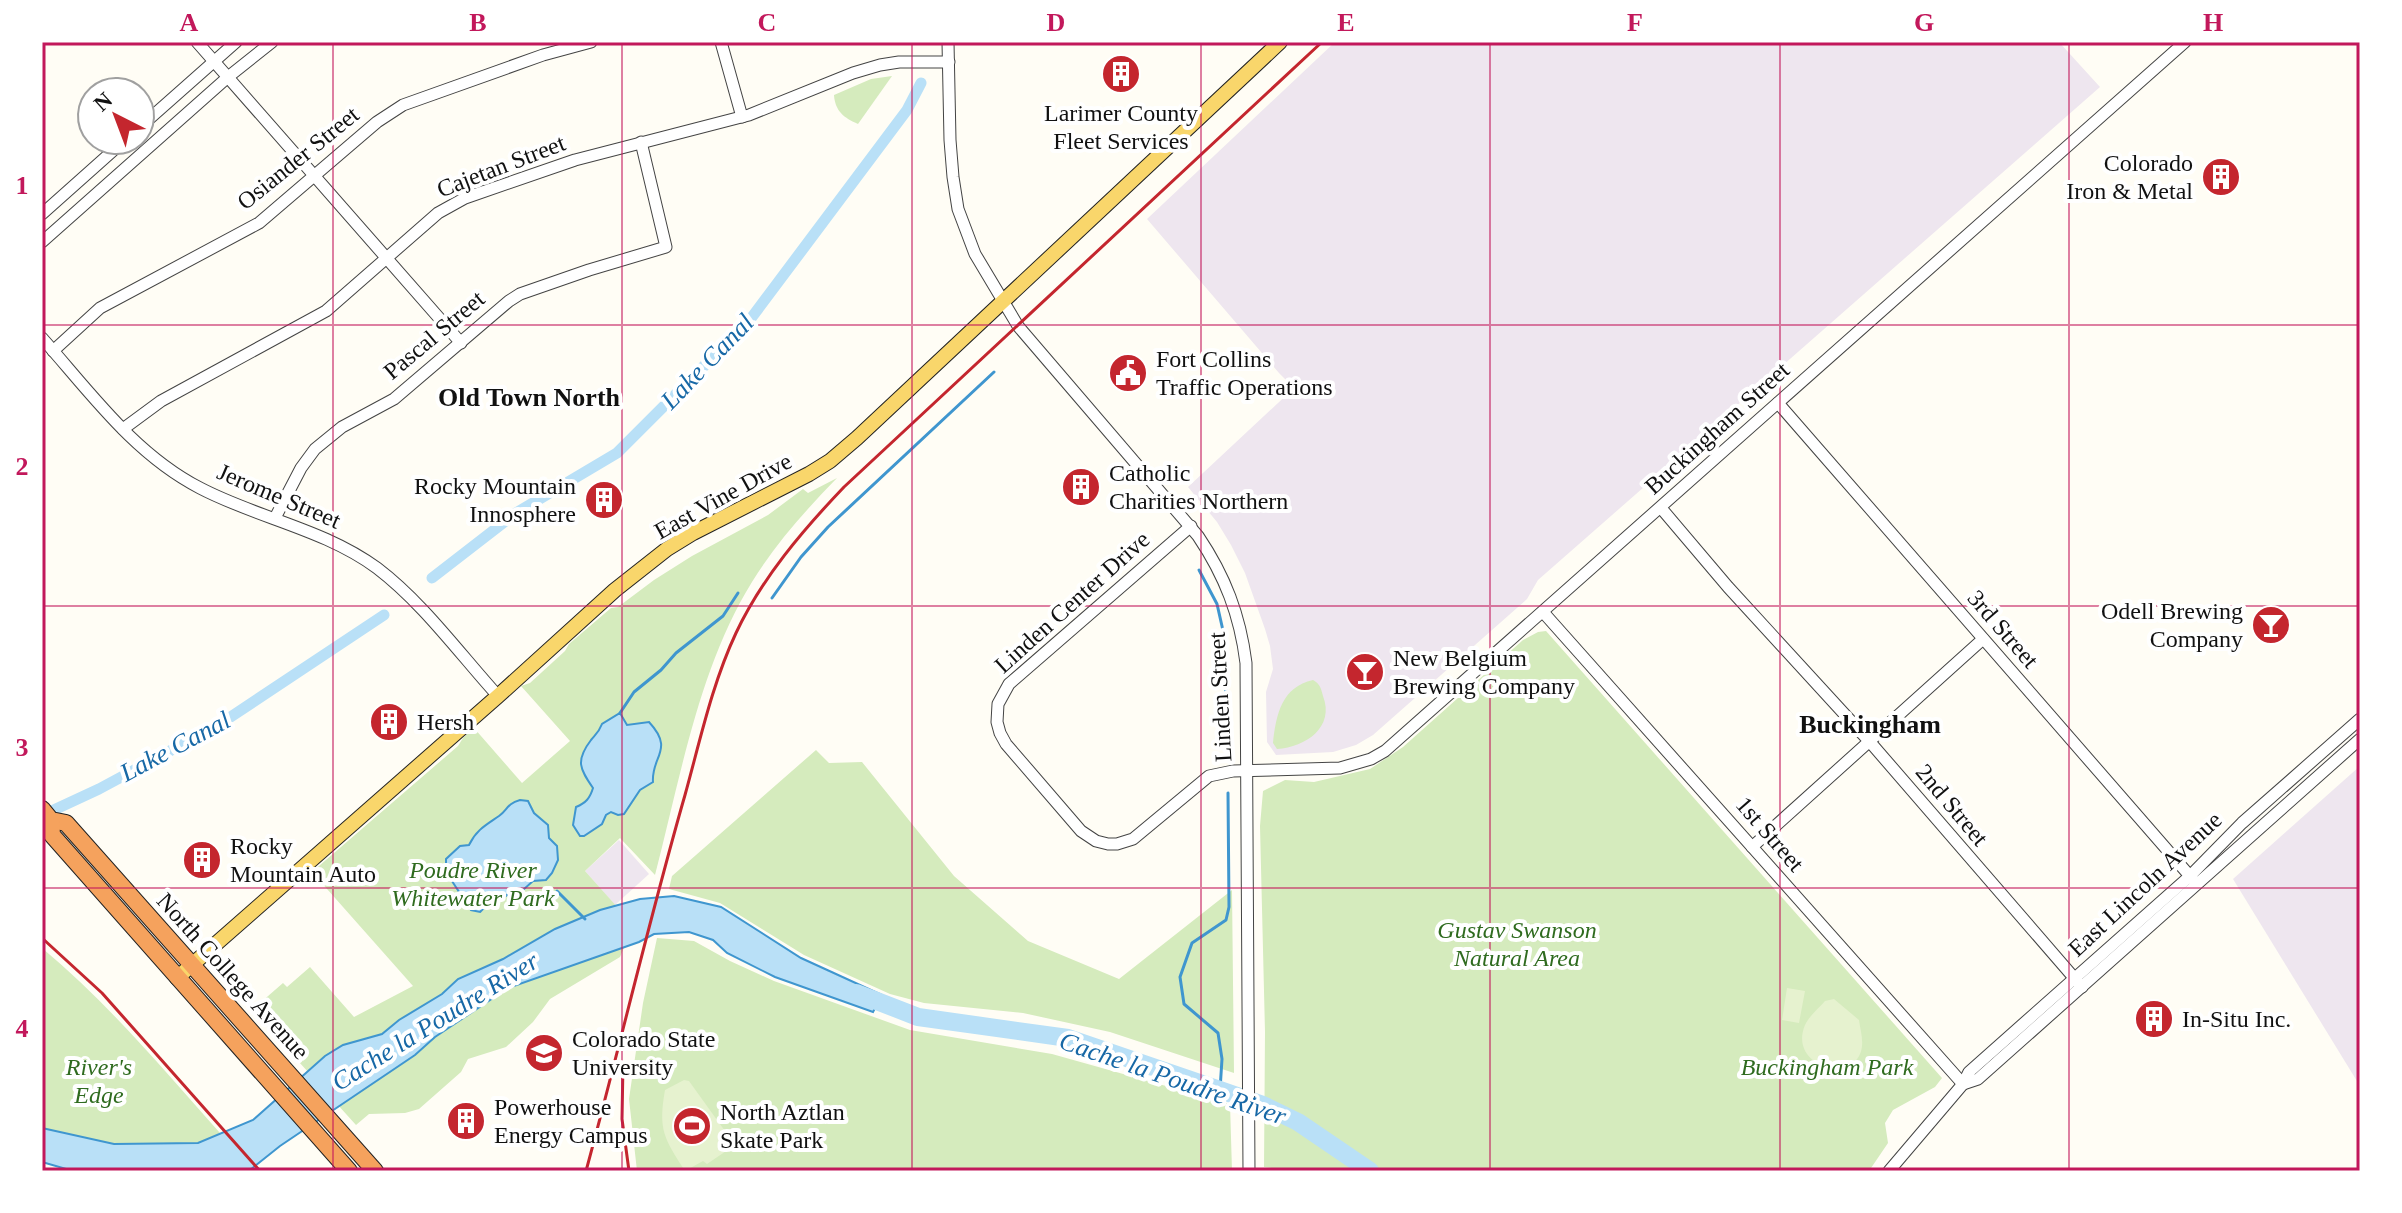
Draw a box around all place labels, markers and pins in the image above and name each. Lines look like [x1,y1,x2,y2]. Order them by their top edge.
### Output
building icon: Larimer County Fleet Services [1100,53,1142,95]
place label: Larimer County Fleet Services [1044,100,1198,154]
place label: Colorado Iron & Metal [2066,150,2193,204]
building icon: Colorado Iron & Metal [2200,156,2242,198]
place label: Fort Collins Traffic Operations [1156,346,1333,400]
public building icon: Fort Collins Traffic Operations [1107,352,1149,394]
place label: Catholic Charities Northern [1109,460,1288,514]
building icon: Catholic Charities Northern [1060,466,1102,508]
place label: Rocky Mountain Innosphere [414,473,576,527]
building icon: Rocky Mountain Innosphere [583,479,625,521]
place label: Odell Brewing Company [2101,598,2243,652]
bar icon: Odell Brewing Company [2250,604,2292,646]
place label: New Belgium Brewing Company [1393,645,1575,699]
bar icon: New Belgium Brewing Company [1344,651,1386,693]
building icon: Hersh [368,701,410,743]
place label: Hersh [417,709,474,735]
place label: Rocky Mountain Auto [230,833,376,887]
building icon: Rocky Mountain Auto [181,839,223,881]
building icon: In-Situ Inc. [2133,998,2175,1040]
place label: In-Situ Inc. [2182,1006,2291,1032]
place label: Colorado State University [572,1026,715,1080]
school or university icon: Colorado State University [523,1032,565,1074]
place label: Powerhouse Energy Campus [494,1094,648,1148]
place label: North Aztlan Skate Park [720,1099,845,1153]
building icon: Powerhouse Energy Campus [445,1100,487,1142]
sports icon: North Aztlan Skate Park [671,1105,713,1147]

